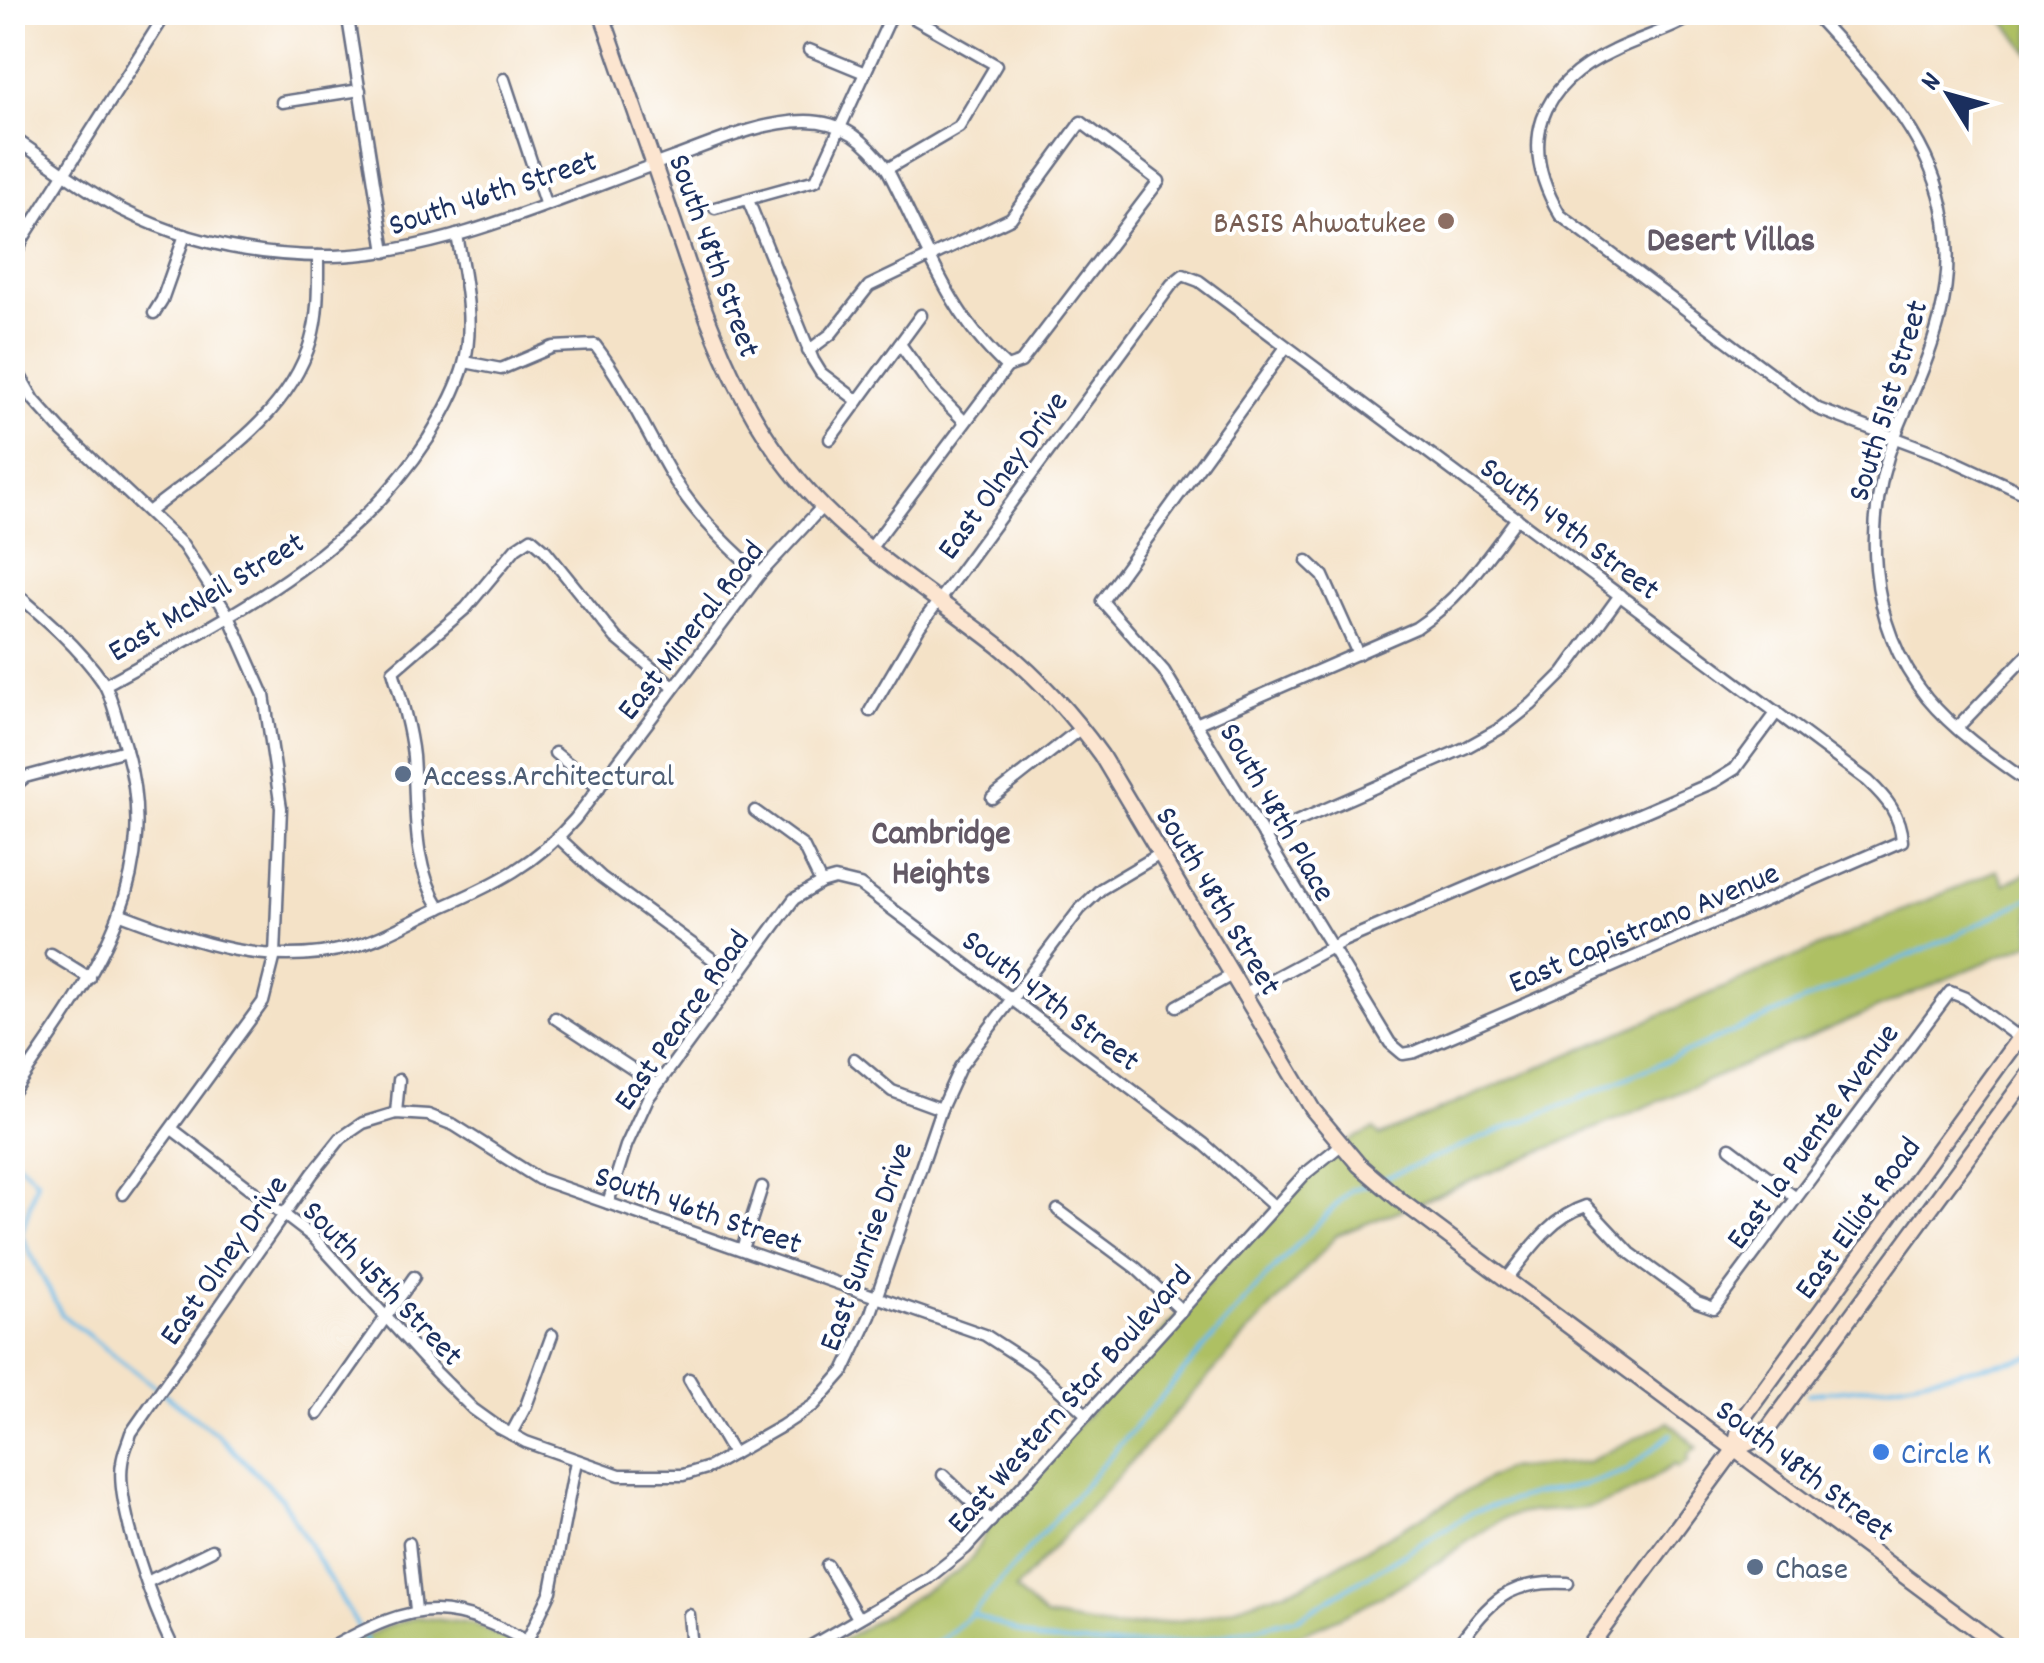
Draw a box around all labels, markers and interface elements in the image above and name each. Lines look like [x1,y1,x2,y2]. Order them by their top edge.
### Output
north arrow [1899,45,1999,145]
text: N [1913,65,1953,101]
street label: South 46th Street [384,140,604,251]
street label: South 48th Street [653,148,770,365]
place label: BASIS Ahwatukee [1213,203,1426,249]
marker: BASIS Ahwatukee [1435,210,1457,232]
district label: Desert Villas [1647,218,1815,268]
street label: South 51st Street [1838,295,1943,508]
street label: East Olney Drive [928,383,1082,571]
street label: South 49th Street [1468,448,1668,614]
street label: East McNeil Street [100,522,315,676]
street label: East Mineral Road [608,532,778,732]
street label: South 48th Place [1205,715,1345,912]
place label: Access.Architectural [423,756,674,802]
marker: Access.Architectural [392,763,414,785]
street label: South 48th Street [1141,799,1291,1006]
district label: Cambridge Heights [871,811,1011,901]
street label: East Capistrano Avenue [1503,853,1787,1008]
street label: South 47th Street [950,921,1148,1086]
street label: East Pearce Road [605,922,764,1122]
street label: East la Puente Avenue [1717,1015,1913,1261]
street label: East Elliot Road [1785,1129,1935,1311]
street label: East Sunrise Drive [810,1137,928,1359]
street label: South 46th Street [588,1156,807,1270]
street label: East Olney Drive [150,1167,302,1357]
street label: South 45th Street [289,1192,472,1379]
street label: East Western Star Boulevard [938,1257,1205,1546]
street label: South 48th Street [1704,1390,1902,1556]
place label: Circle K [1901,1434,1991,1480]
marker: Circle K [1870,1441,1892,1463]
place label: Chase [1775,1549,1848,1595]
marker: Chase [1744,1556,1766,1578]

